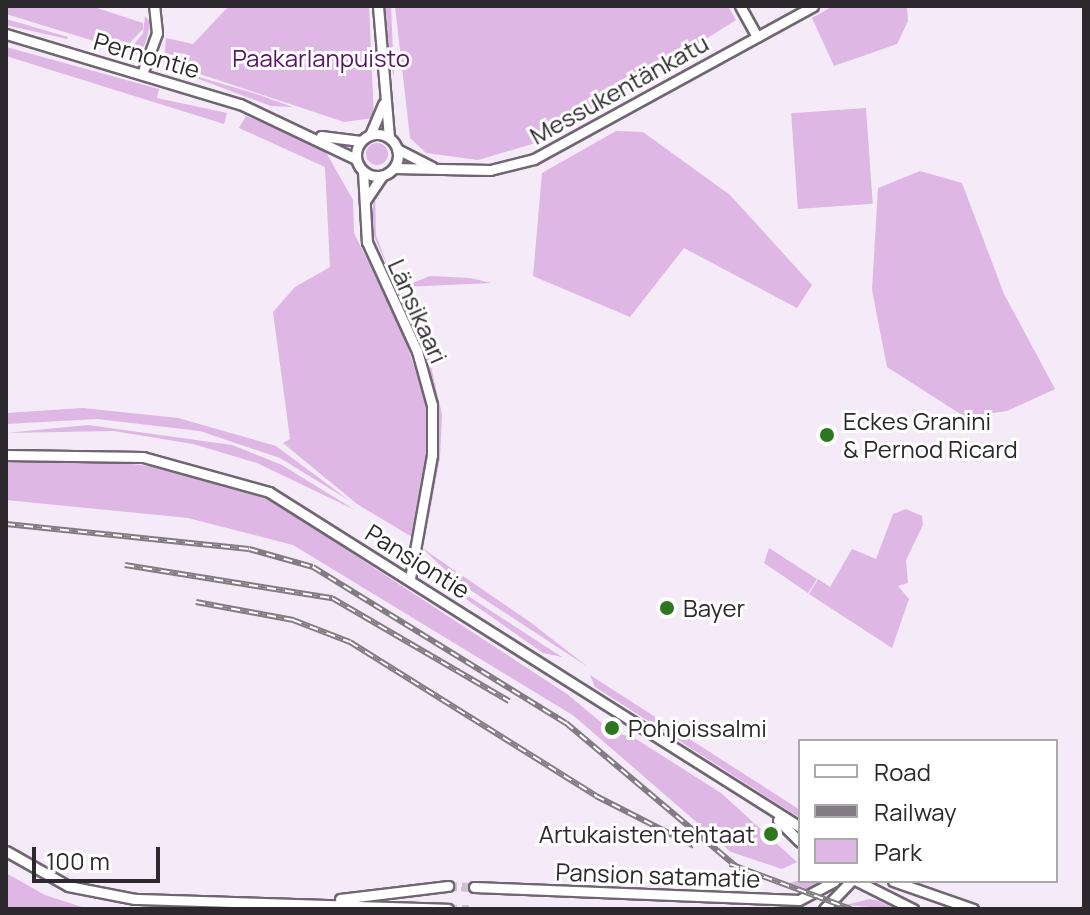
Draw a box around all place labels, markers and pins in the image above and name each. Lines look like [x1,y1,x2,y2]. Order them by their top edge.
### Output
place label: Eckes Granini & Pernod Ricard [843,407,1018,463]
marker: Eckes Granini & Pernod Ricard [818,426,836,444]
place label: Bayer [683,594,745,622]
marker: Bayer [658,599,676,617]
place label: Pohjoissalmi [628,714,767,742]
marker: Pohjoissalmi [603,719,621,737]
place label: Artukaisten tehtaat [539,820,755,848]
marker: Artukaisten tehtaat [762,825,780,843]

